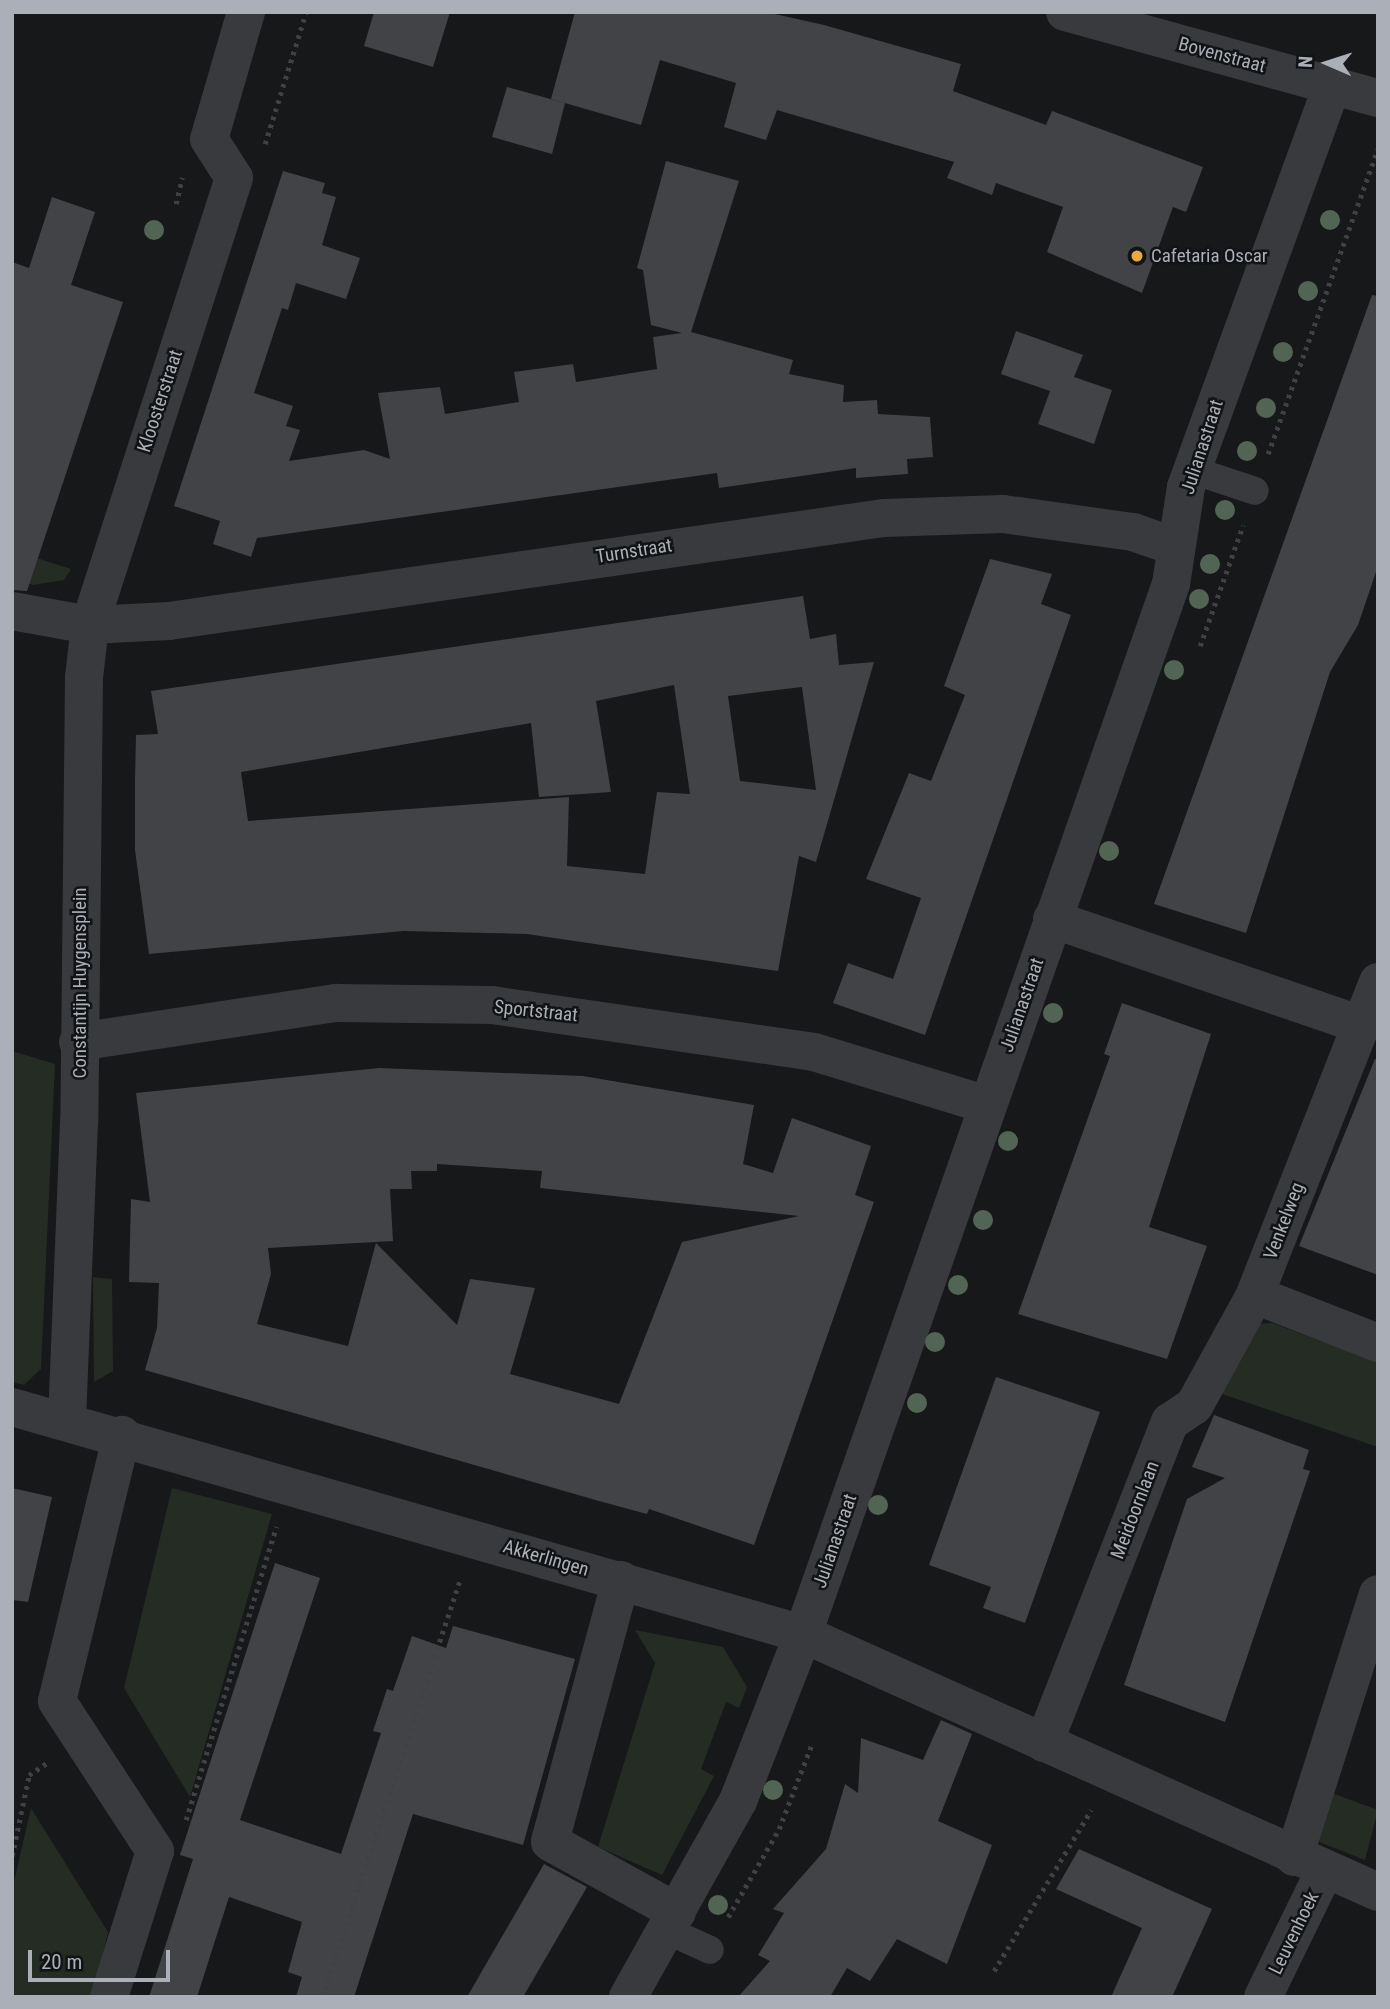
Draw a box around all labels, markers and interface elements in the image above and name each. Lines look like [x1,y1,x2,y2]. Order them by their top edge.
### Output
north arrow [1292,28,1362,98]
street label: Bovenstraat [1176,32,1268,78]
text: N [1294,55,1317,68]
place label: Cafetaria Oscar [1151,245,1268,267]
marker: Cafetaria Oscar [1129,248,1145,264]
street label: Kloosterstraat [133,347,187,455]
street label: Julianastraat [1176,397,1228,497]
street label: Turnstraat [594,534,674,568]
street label: Constantijn Huygensplein [69,887,91,1079]
street label: Julianastraat [995,955,1049,1055]
street label: Sportstraat [493,995,579,1027]
street label: Venkelweg [1259,1179,1309,1263]
street label: Meidoornlaan [1106,1458,1164,1562]
street label: Julianastraat [808,1491,862,1591]
street label: Akkerlingen [501,1535,591,1581]
street label: Leuvenhoek [1264,1888,1324,1978]
scale bar [32,1936,173,1980]
text: 20 m [41,1950,82,1974]

